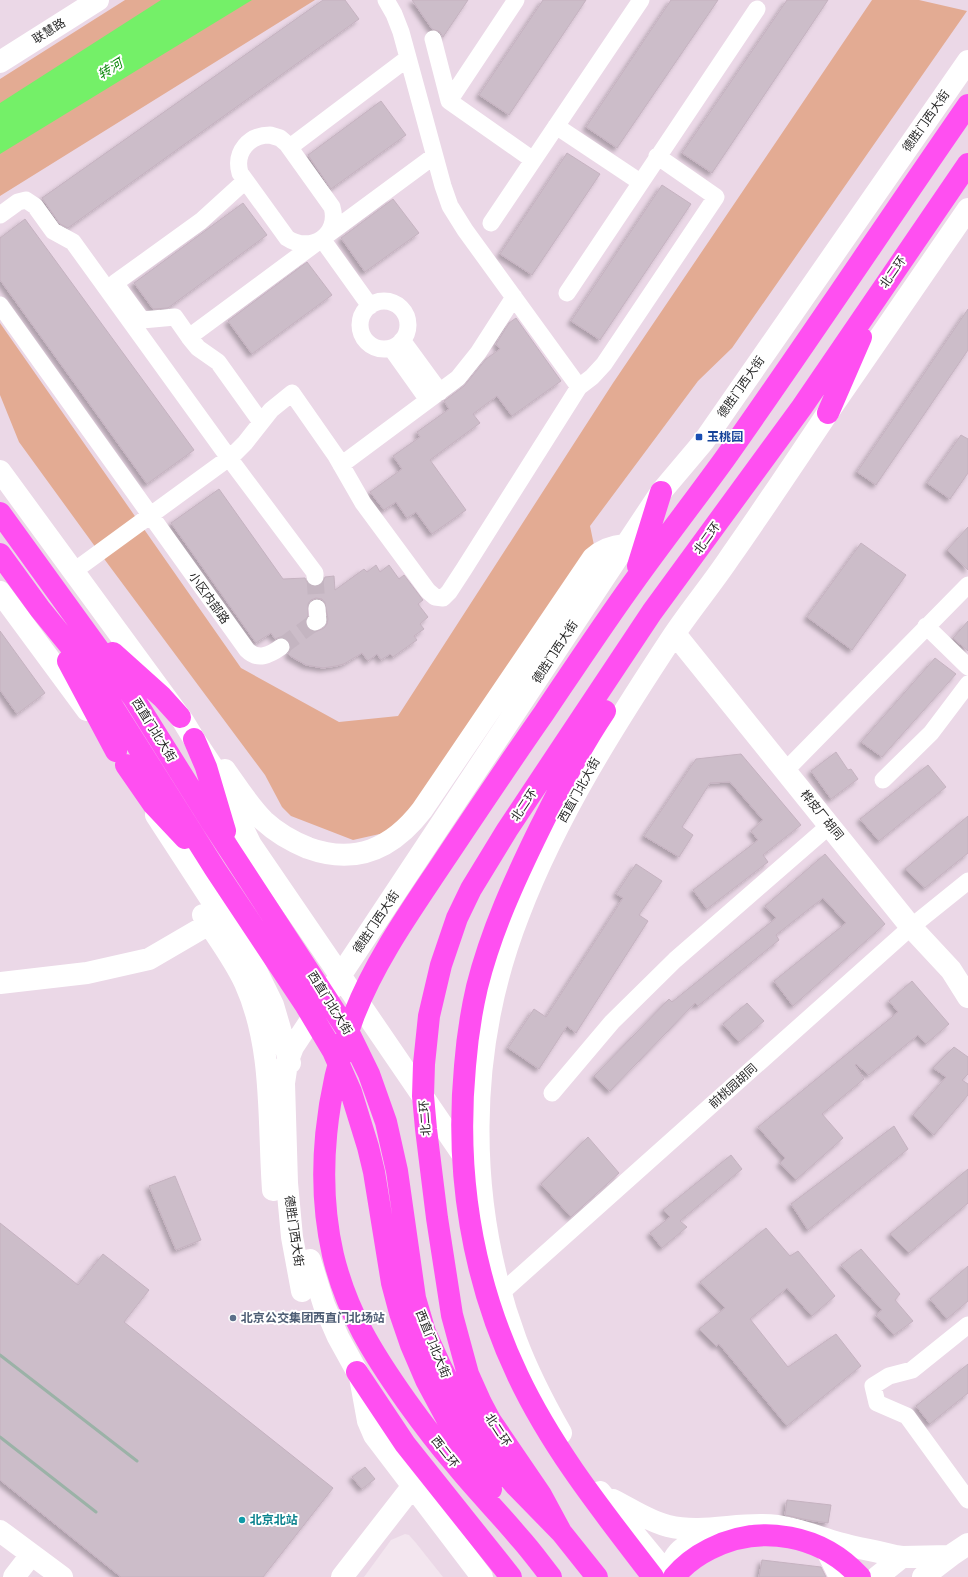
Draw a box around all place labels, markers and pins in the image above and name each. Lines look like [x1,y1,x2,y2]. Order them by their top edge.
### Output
place label: 玉桃园 [707,430,743,444]
marker: 玉桃园 [694,432,704,442]
place label: 北京公交集团西直门北场站 [241,1311,385,1325]
marker: 北京公交集团西直门北场站 [228,1313,238,1323]
place label: 北京北站 [250,1513,298,1527]
marker: 北京北站 [237,1515,247,1525]

